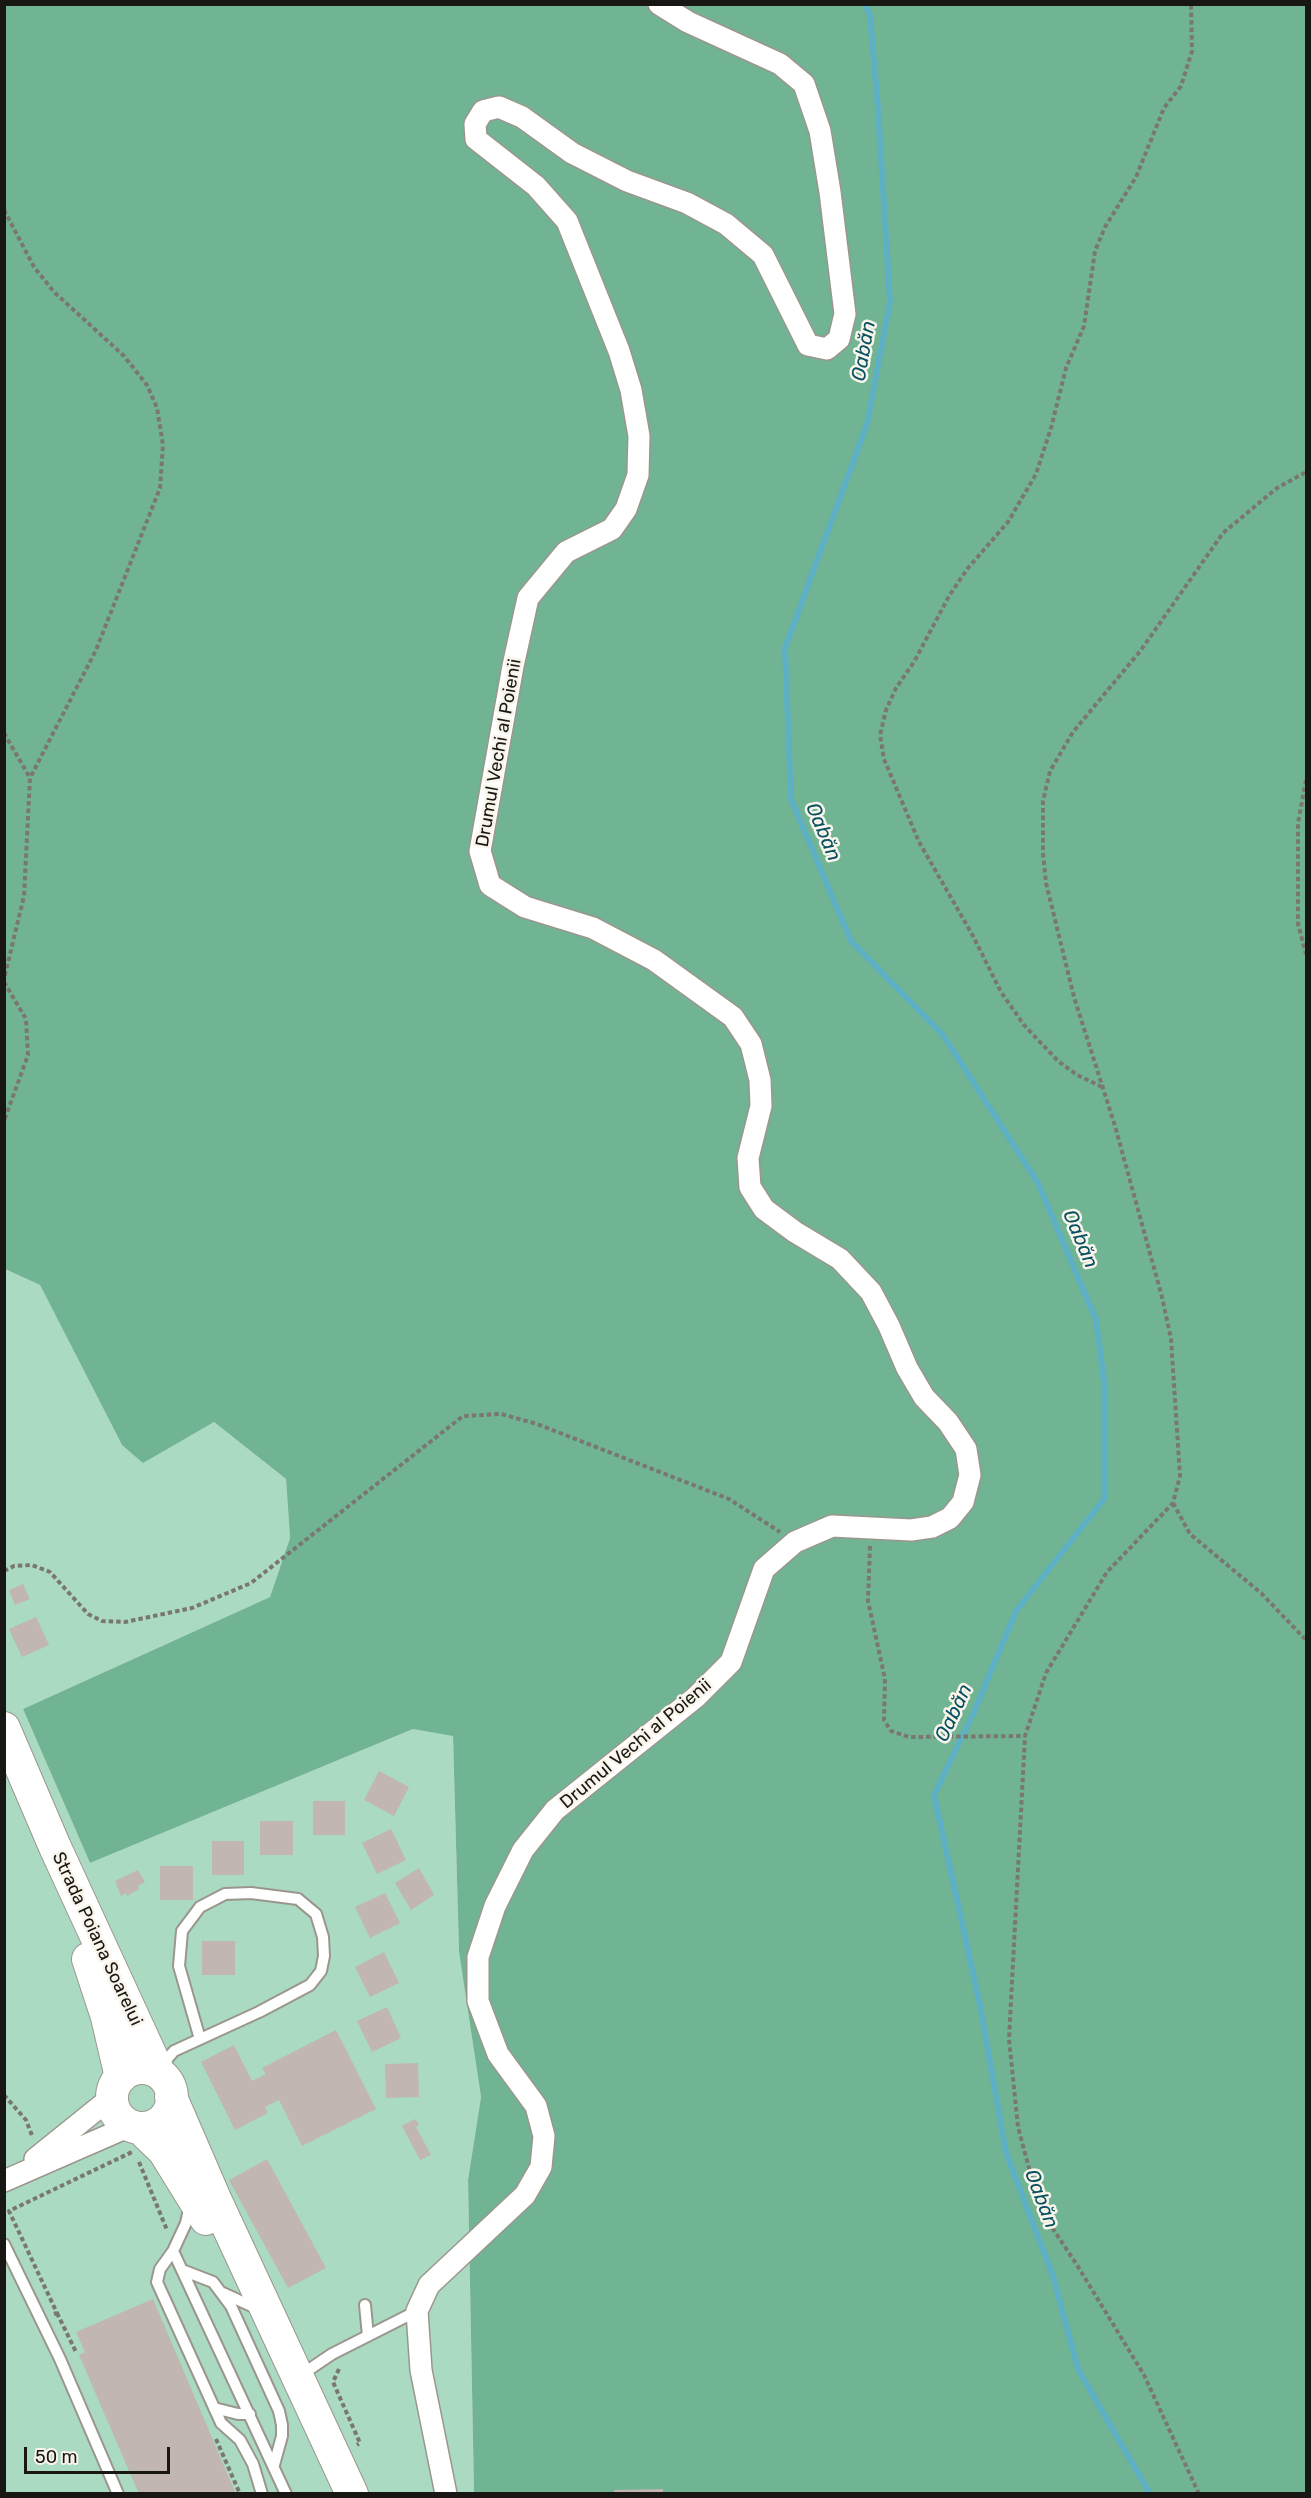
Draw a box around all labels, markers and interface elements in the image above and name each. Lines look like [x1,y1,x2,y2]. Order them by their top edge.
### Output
water label: Oabăn [847,319,881,383]
street label: Drumul Vechi al Poienii [472,657,526,849]
water label: Oabăn [800,799,846,865]
water label: Oabăn [1057,1206,1103,1272]
street label: Drumul Vechi al Poienii [556,1674,716,1814]
water label: Oabăn [930,1680,978,1746]
street label: Strada Poiana Soarelui [47,1849,147,2029]
water label: Oabăn [1019,2166,1063,2232]
scale bar [27,2435,172,2473]
text: 50 m [35,2446,78,2468]

